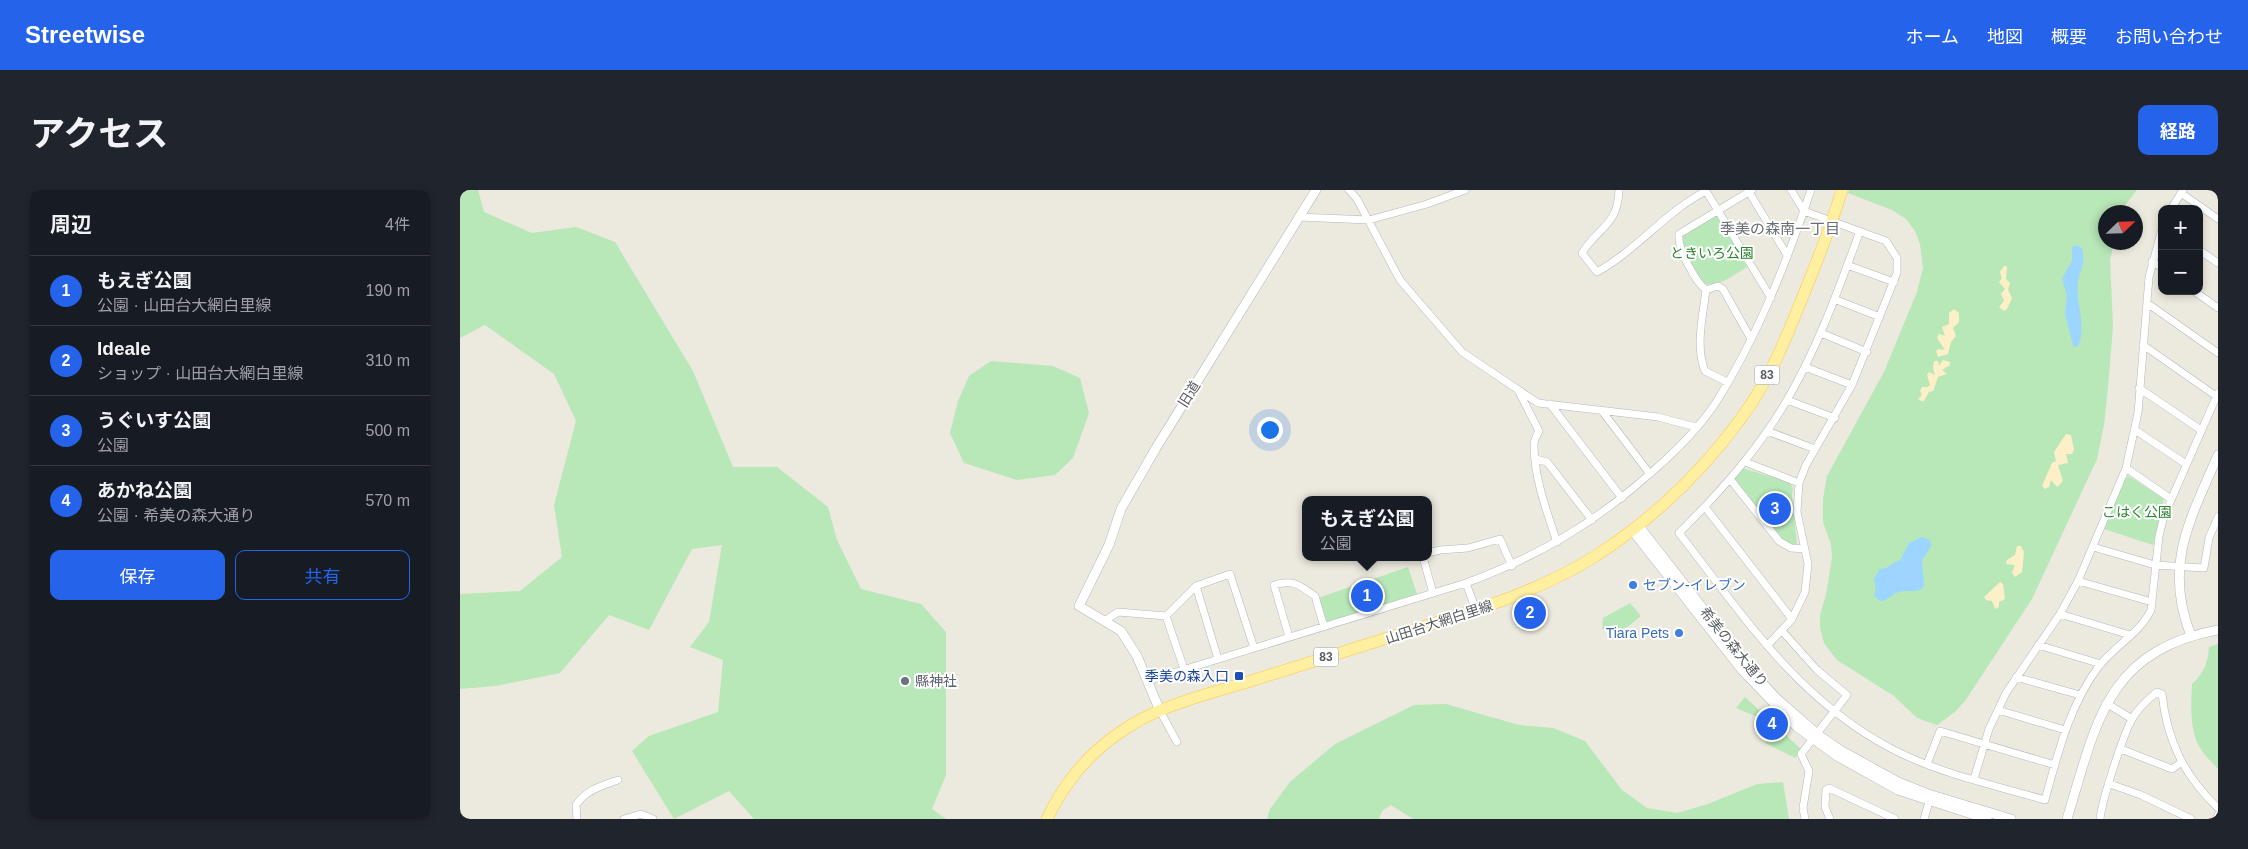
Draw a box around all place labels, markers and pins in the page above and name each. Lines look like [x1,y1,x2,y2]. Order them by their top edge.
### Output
pin: 3 [1759,490,1791,528]
pin: 1 [1351,577,1383,615]
place label: セブン-イレブン [1643,577,1746,593]
marker: セブン-イレブン [1627,579,1639,591]
pin: 2 [1514,594,1546,632]
place label: Tiara Pets [1606,625,1669,641]
marker: Tiara Pets [1673,627,1685,639]
place label: 季美の森入口 [1145,668,1229,684]
marker: 季美の森入口 [1233,670,1245,682]
place label: 縣神社 [915,673,957,689]
marker: 縣神社 [899,675,911,687]
pin: 4 [1756,705,1788,743]

